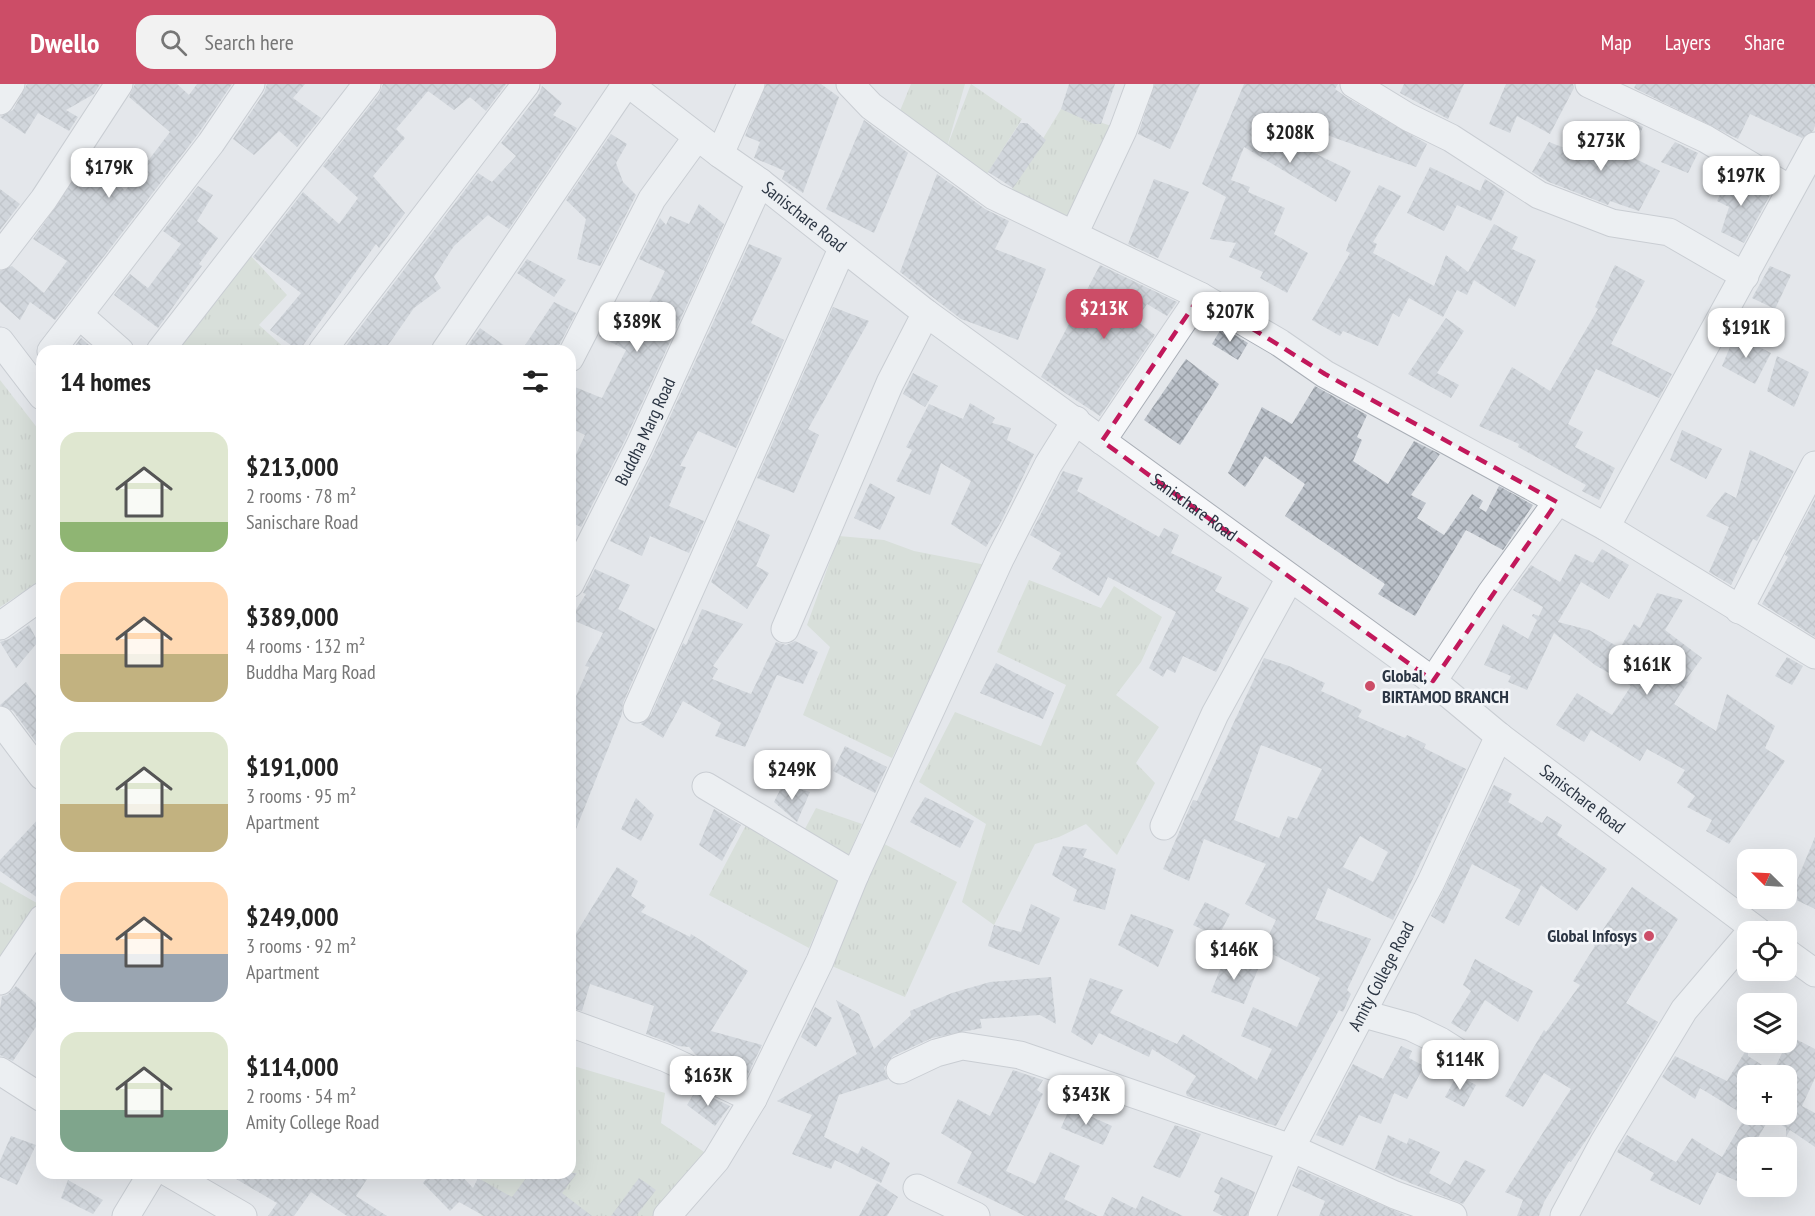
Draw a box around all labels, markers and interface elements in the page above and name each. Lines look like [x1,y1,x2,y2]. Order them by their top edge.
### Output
search box [136,15,556,69]
text: Dwello [30,24,100,61]
icon: search [157,26,190,59]
text: Search here [205,28,294,56]
text: Map [1601,29,1632,56]
text: Layers [1665,29,1711,56]
text: Share [1744,29,1785,56]
pin: $208K [1248,113,1332,164]
text: $208K [1266,119,1314,145]
pin: $273K [1559,121,1643,172]
text: $273K [1577,127,1625,153]
pin: $179K [67,148,151,199]
text: $179K [85,154,133,180]
pin: $197K [1699,156,1783,207]
text: $197K [1717,162,1765,188]
street label: Sanischare Road [758,176,851,257]
pin: $213K [1062,289,1146,340]
pin: $207K [1188,292,1272,343]
text: $213K [1080,295,1128,321]
text: $207K [1206,298,1254,324]
pin: $389K [595,302,679,353]
text: $389K [613,308,661,334]
pin: $191K [1704,308,1788,359]
text: $191K [1722,314,1770,340]
text: 14 homes [60,365,151,398]
icon: filters [519,365,552,398]
street label: Buddha Marg Road [609,374,680,489]
text: $213,000 [246,450,339,483]
icon: home [108,456,180,528]
street label: Sanischare Road [1146,468,1242,546]
text: 2 rooms · 78 m² [246,483,356,509]
text: Sanischare Road [246,509,358,535]
text: $389,000 [246,600,339,633]
icon: home [108,606,180,678]
text: 4 rooms · 132 m² [246,633,365,659]
pin: $161K [1605,645,1689,696]
text: $161K [1623,651,1671,677]
text: Buddha Marg Road [246,659,376,685]
place label: Global, BIRTAMOD BRANCH [1382,664,1509,708]
marker: Global, BIRTAMOD BRANCH [1363,679,1377,693]
text: $191,000 [246,750,339,783]
pin: $249K [750,750,834,801]
icon: home [108,756,180,828]
text: $249K [768,756,816,782]
street label: Sanischare Road [1535,759,1630,838]
text: 3 rooms · 95 m² [246,783,356,809]
text: Apartment [246,809,319,835]
north arrow [1737,849,1797,909]
map controls [1737,849,1797,1197]
text: $249,000 [246,900,339,933]
icon: home [108,906,180,978]
street label: Amity College Road [1343,918,1419,1035]
button: locate [1737,921,1797,981]
place label: Global Infosys [1547,924,1637,947]
marker: Global Infosys [1642,929,1656,943]
pin: $146K [1192,930,1276,981]
text: 3 rooms · 92 m² [246,933,356,959]
text: $146K [1210,936,1258,962]
text: Apartment [246,959,319,985]
button: layers [1737,993,1797,1053]
pin: $114K [1418,1040,1502,1091]
text: $114K [1436,1046,1484,1072]
text: $114,000 [246,1050,339,1083]
icon: home [108,1056,180,1128]
pin: $163K [666,1056,750,1107]
text: $163K [684,1062,732,1088]
button: + [1737,1065,1797,1125]
pin: $343K [1044,1075,1128,1126]
text: $343K [1062,1081,1110,1107]
text: 2 rooms · 54 m² [246,1083,356,1109]
text: Amity College Road [246,1109,379,1135]
button: − [1737,1137,1797,1197]

